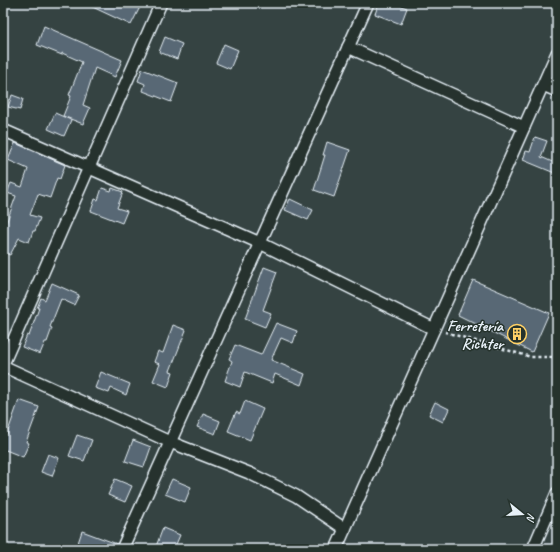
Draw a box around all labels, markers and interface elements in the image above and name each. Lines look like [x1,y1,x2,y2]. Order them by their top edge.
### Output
place label: Ferretería Richter [447,316,505,354]
building icon: Ferretería Richter [506,323,528,345]
north arrow [502,494,542,534]
text: N [523,512,539,525]

